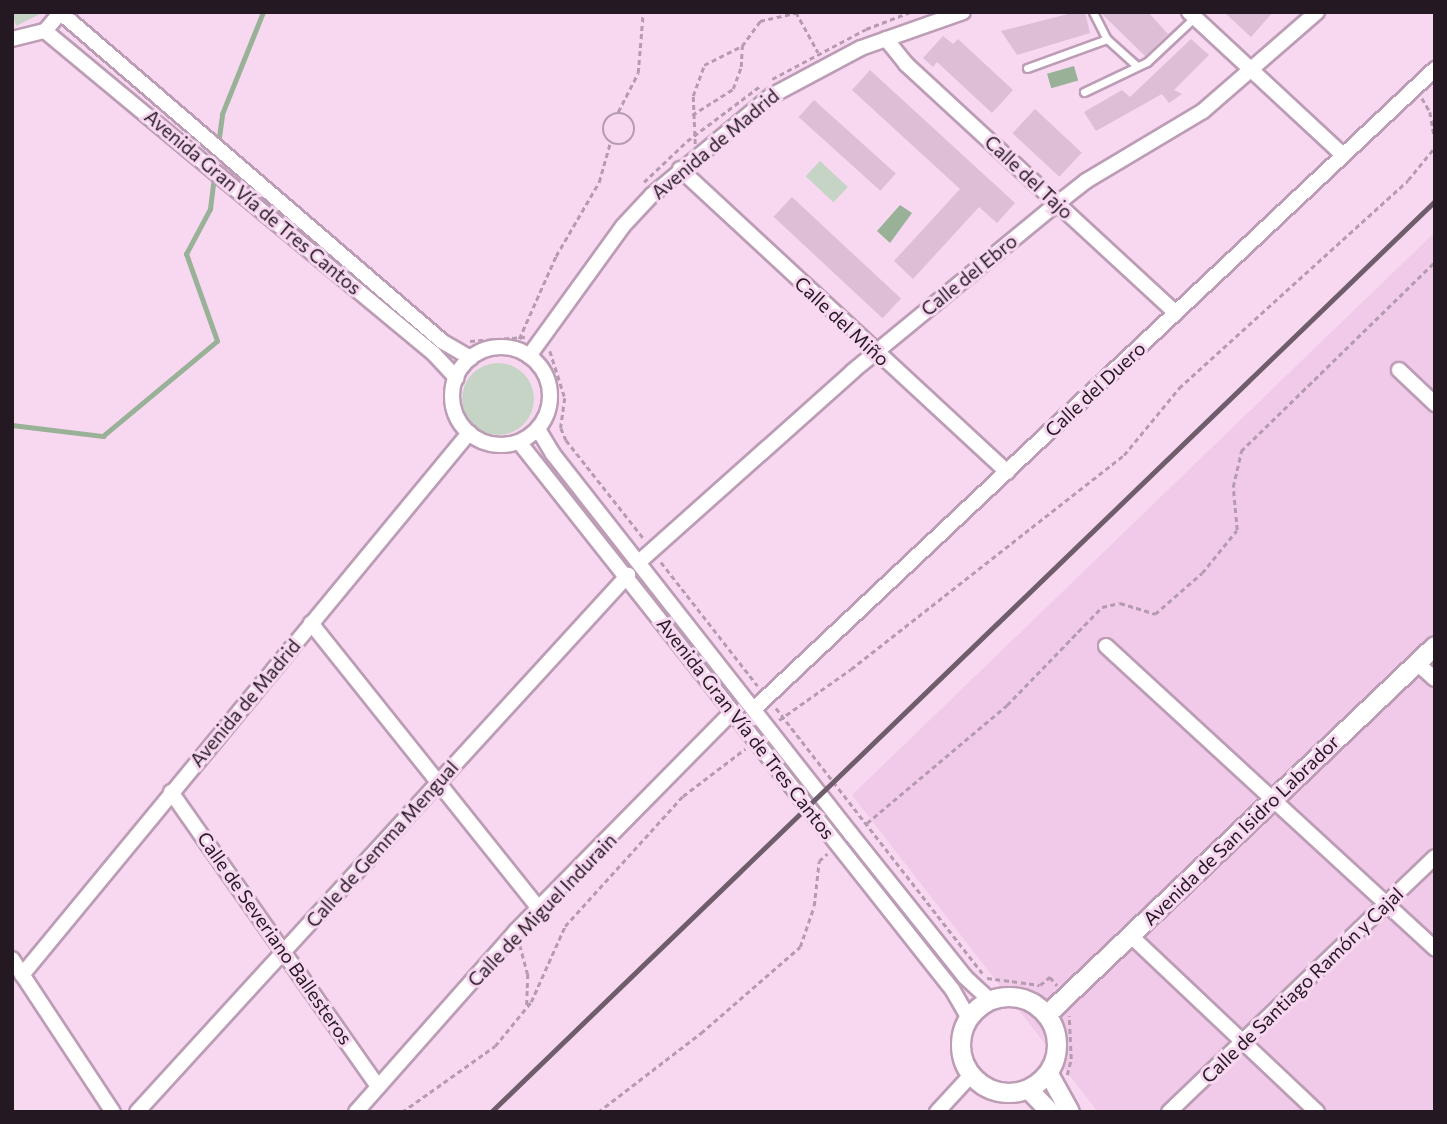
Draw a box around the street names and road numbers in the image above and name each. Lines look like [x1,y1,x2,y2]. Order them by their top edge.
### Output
street label: Avenida de Madrid [647,84,783,204]
street label: Avenida Gran Vía de Tres Cantos [140,105,366,299]
street label: Calle del Tajo [980,130,1078,224]
street label: Calle del Ebro [916,229,1022,321]
street label: Calle del Miño [790,271,894,371]
street label: Calle del Duero [1040,337,1150,441]
street label: Avenida Gran Vía de Tres Cantos [652,613,840,843]
street label: Avenida de Madrid [185,635,305,771]
street label: Avenida de San Isidro Labrador [1138,730,1344,930]
street label: Calle de Gemma Mengual [301,756,463,932]
street label: Calle de Severiano Ballesteros [193,827,357,1049]
street label: Calle de Miguel Indurain [463,829,621,991]
street label: Calle de Santiago Ramón y Cajal [1196,882,1408,1088]

